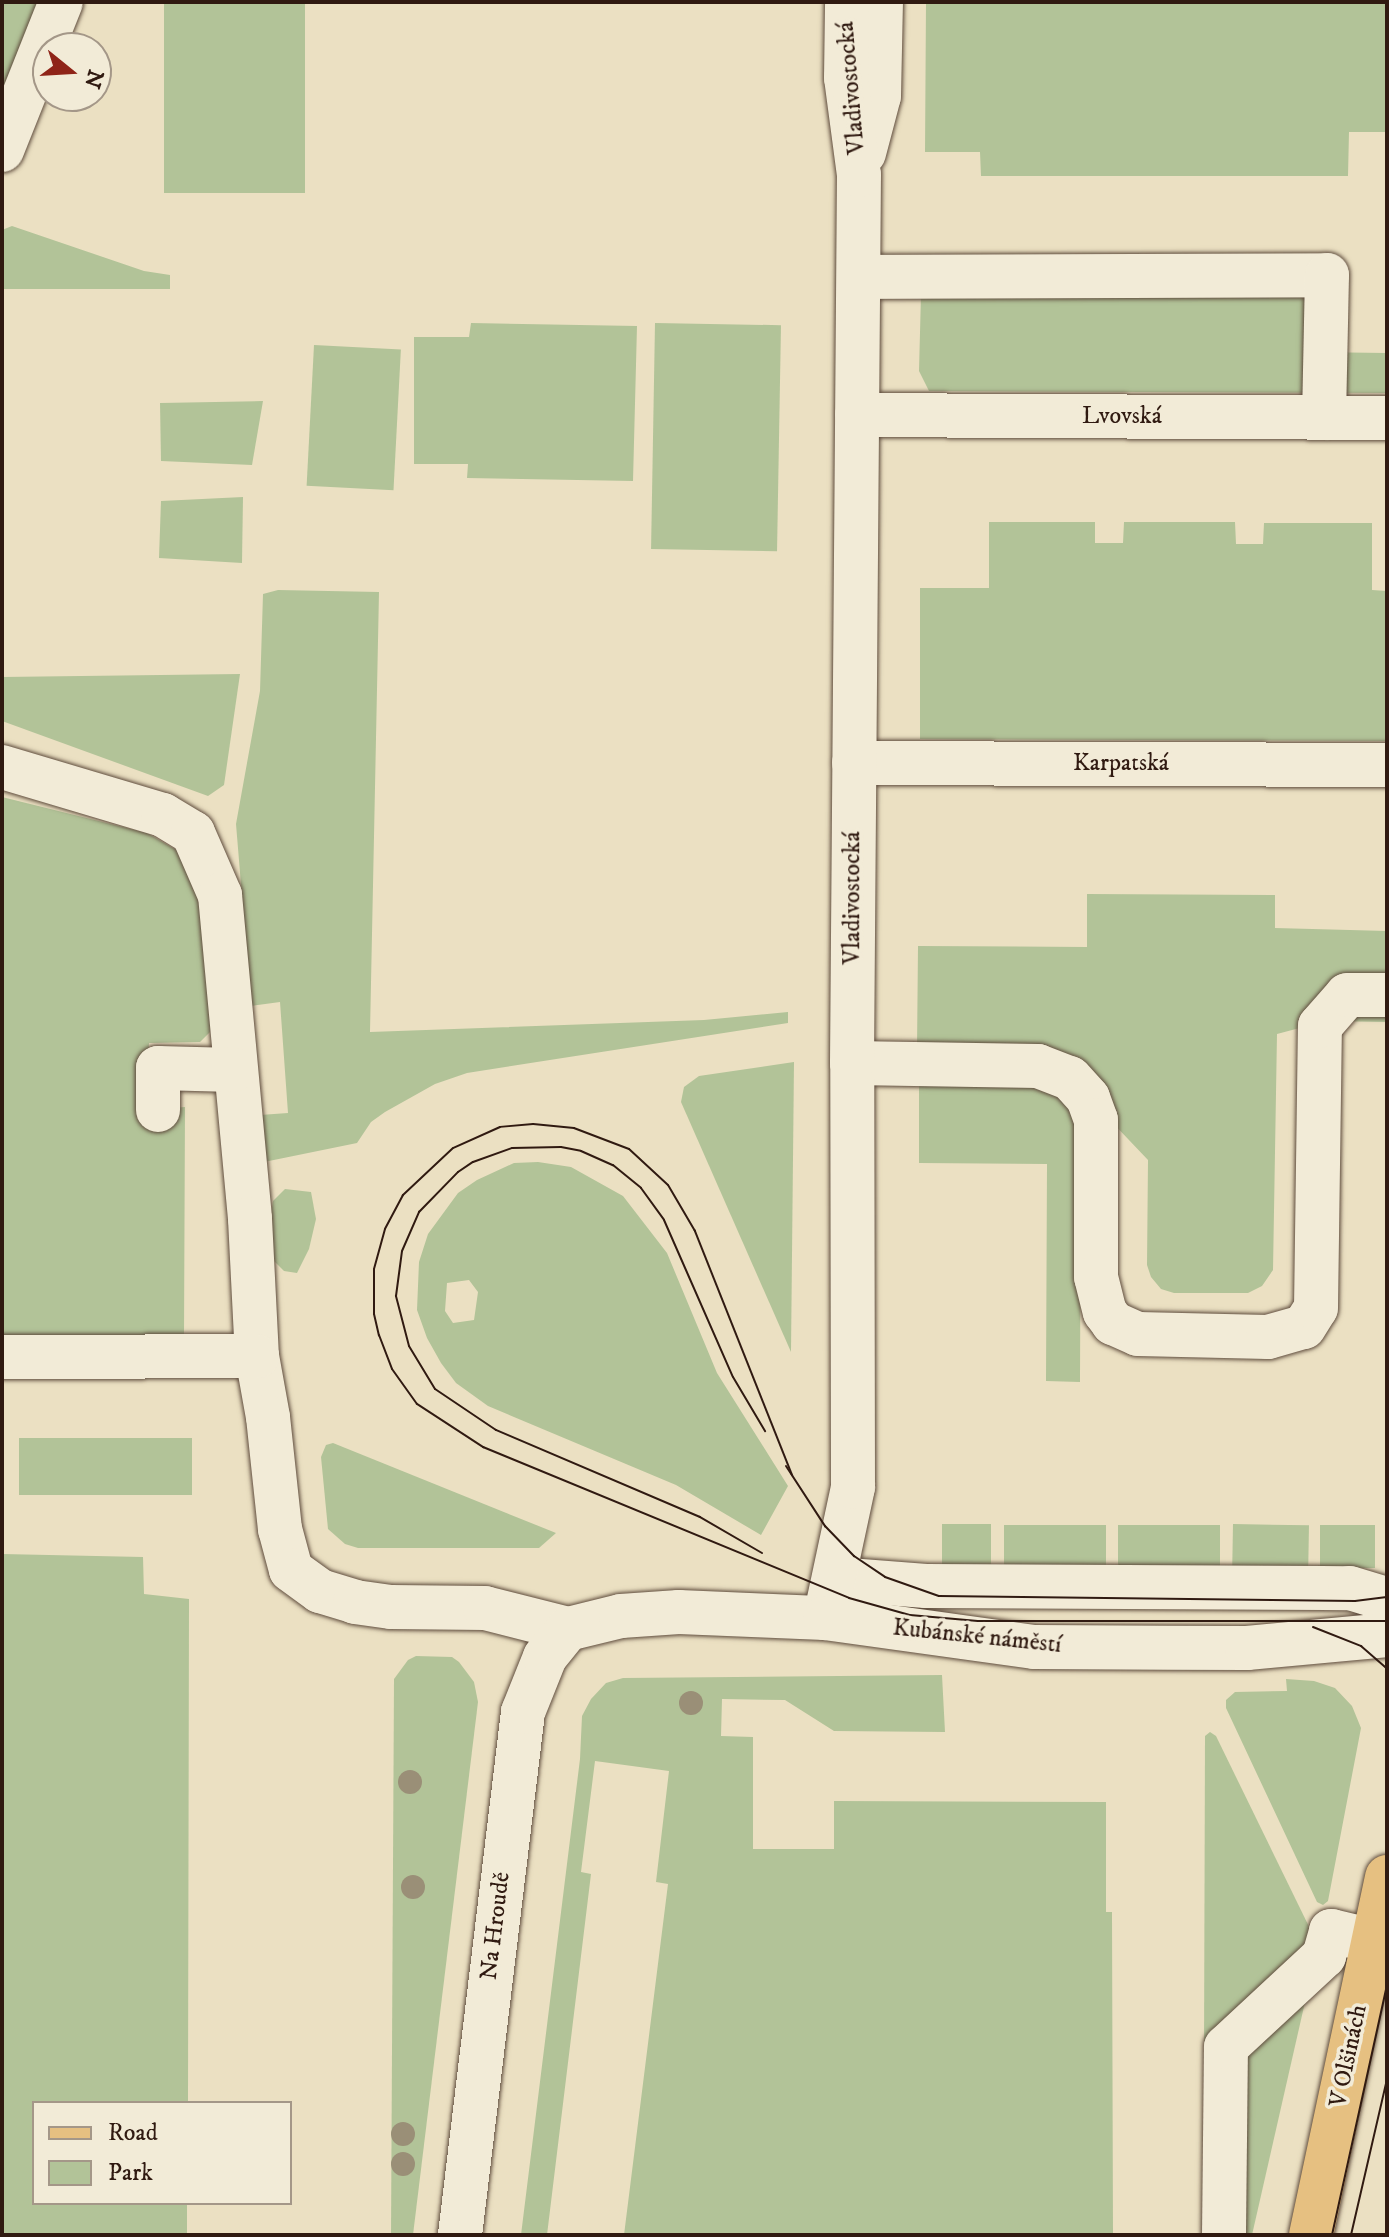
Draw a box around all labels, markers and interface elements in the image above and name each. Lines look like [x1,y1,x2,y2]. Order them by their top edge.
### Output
street label: Vladivostocká [832,20,872,156]
north arrow [32,32,112,112]
text: N [78,66,109,92]
street label: Lvovská [1082,403,1162,431]
street label: Karpatská [1073,750,1169,778]
street label: Vladivostocká [839,831,867,965]
street label: Kubánské náměstí [891,1614,1063,1660]
street label: Na Hroudě [475,1870,517,1982]
street label: V Olšinách [1324,2002,1374,2110]
legend [32,2101,292,2205]
text: Road [108,2118,158,2148]
text: Park [108,2158,153,2188]

